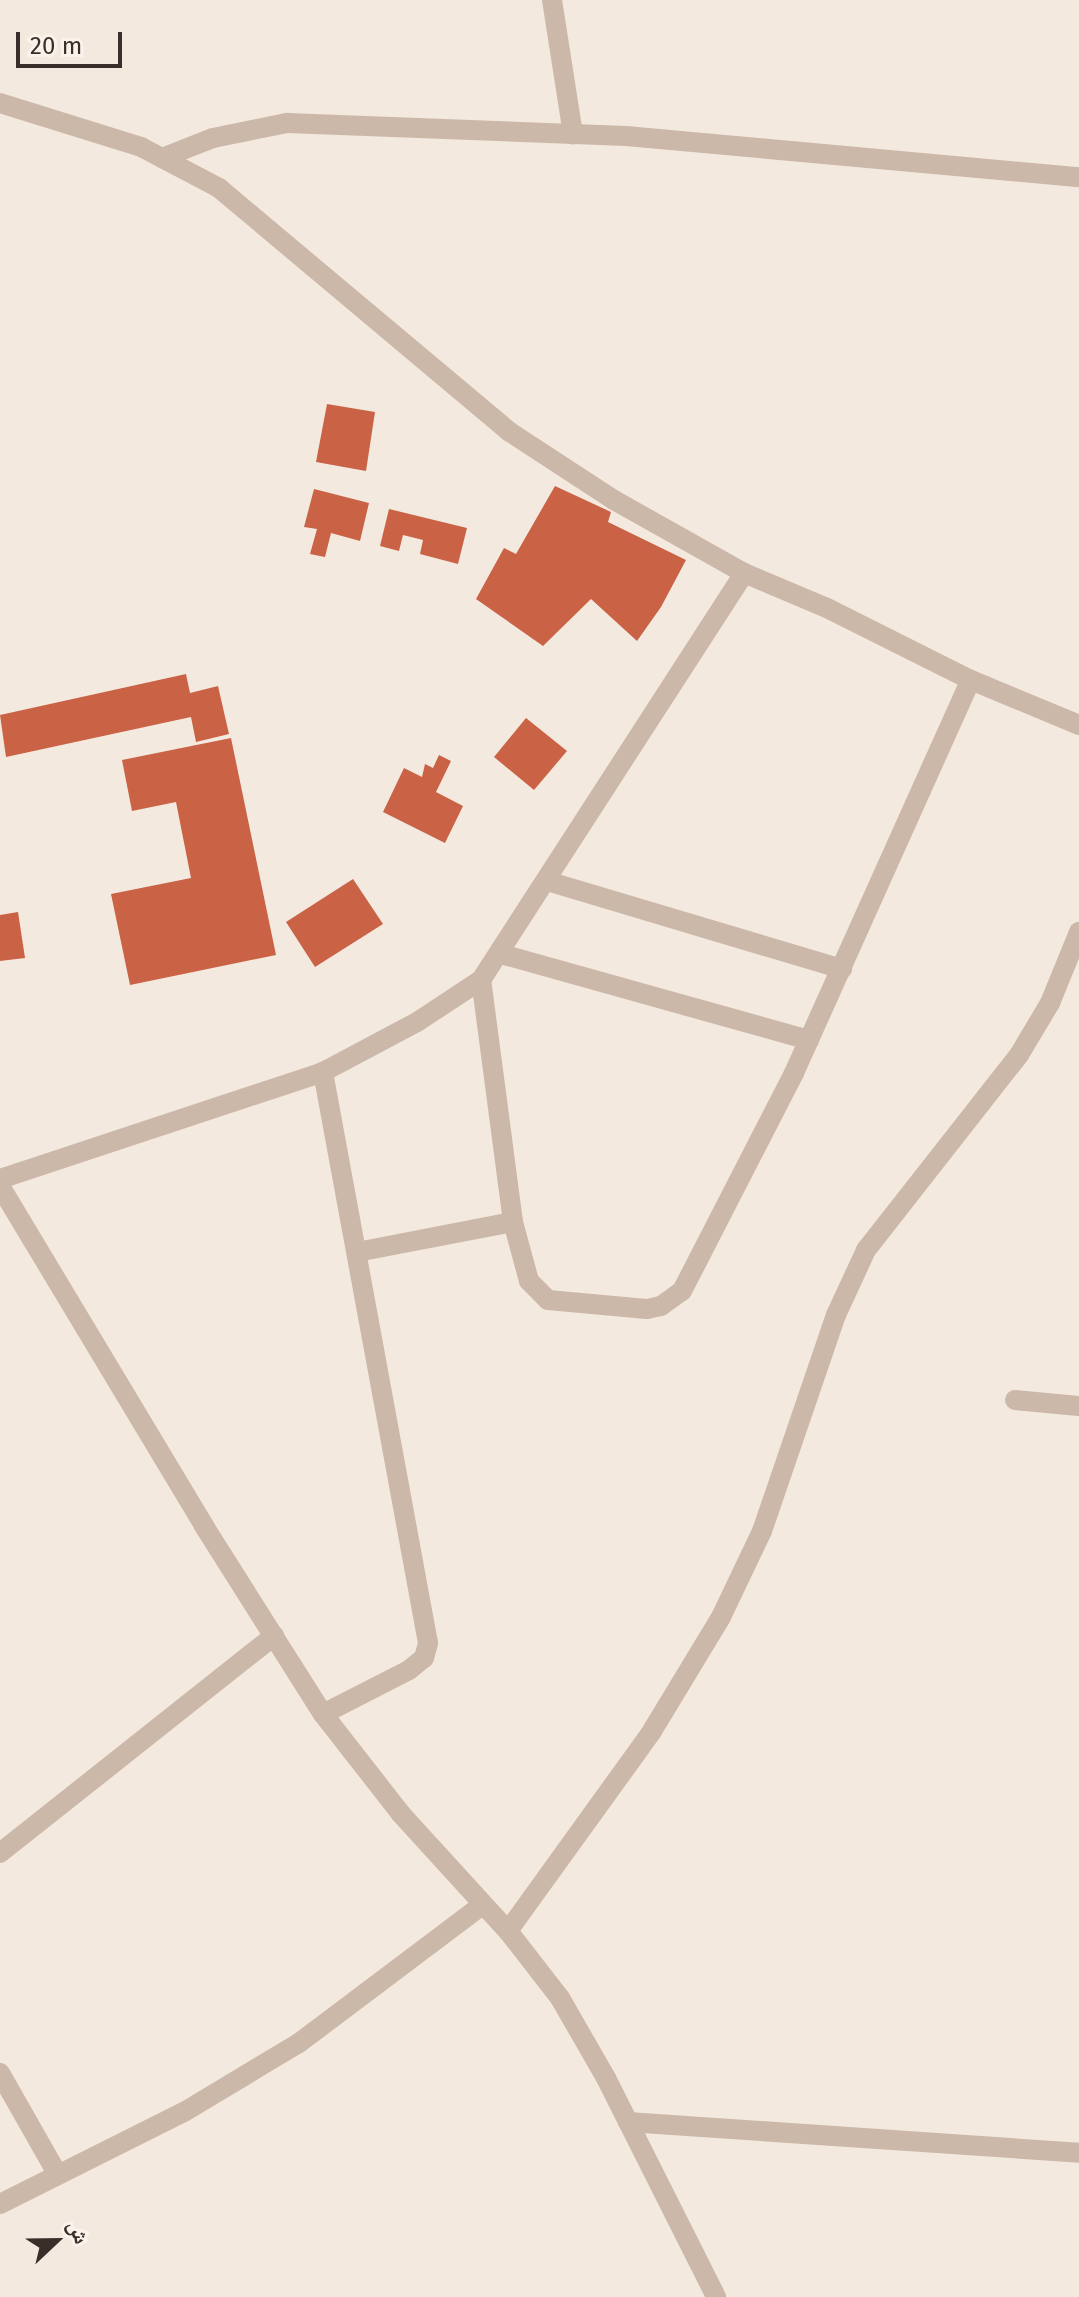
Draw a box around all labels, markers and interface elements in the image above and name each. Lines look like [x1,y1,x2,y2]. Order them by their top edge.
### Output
scale bar [20,16,126,66]
text: 20 m [30,32,82,60]
north arrow [16,2201,96,2281]
text: ش [62,2216,96,2248]

